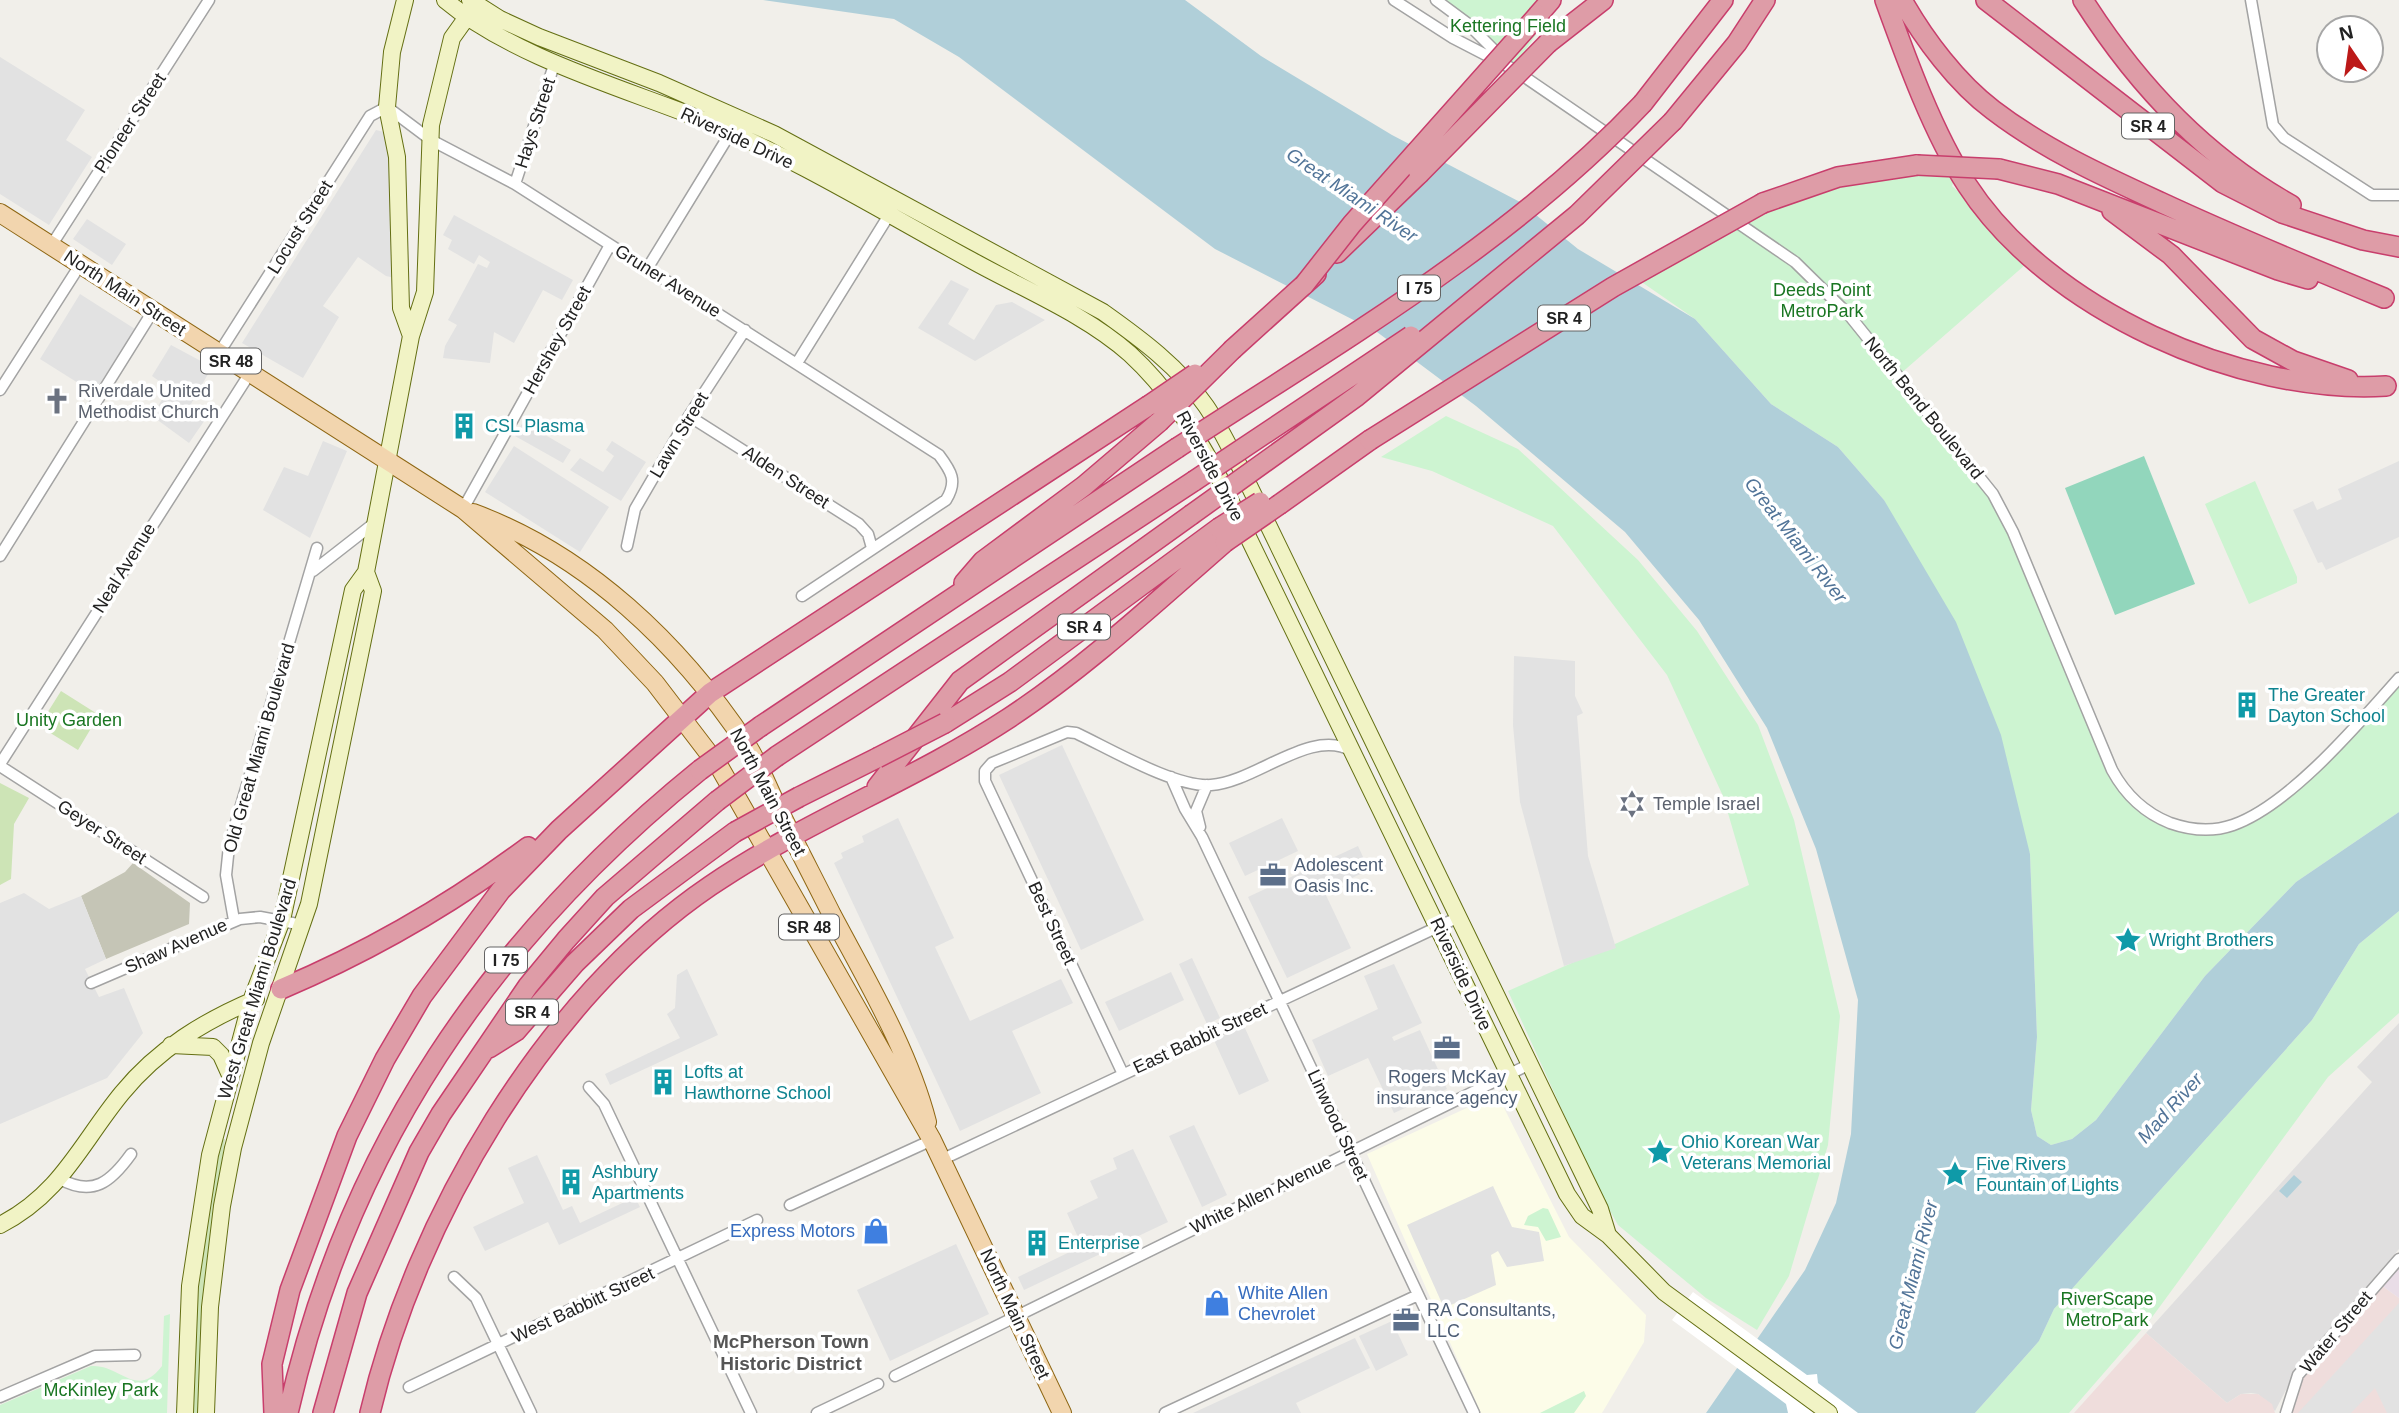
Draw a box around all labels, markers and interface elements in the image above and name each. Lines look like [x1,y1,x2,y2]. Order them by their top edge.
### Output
north arrow [2315,14,2385,84]
park label: Kettering Field [1450,16,1566,36]
text: N [2337,21,2355,45]
street label: Pioneer Street [90,69,170,177]
street label: Hays Street [511,75,559,171]
street label: Riverside Drive [677,103,797,173]
road number: SR 4 [2122,114,2174,138]
water label: Great Miami River [1283,143,1422,247]
street label: Locust Street [263,177,337,277]
street label: Gruner Avenue [611,241,725,321]
street label: North Main Street [60,246,190,340]
road number: I 75 [1398,276,1440,300]
park label: Deeds Point MetroPark [1773,280,1871,321]
street label: Hershey Street [519,283,595,397]
road number: SR 4 [1538,306,1590,330]
street label: North Bend Boulevard [1860,333,1988,483]
road number: SR 48 [201,348,261,374]
place label: Riverdale United Methodist Church [78,381,219,422]
church icon: Riverdale United Methodist Church [42,386,72,416]
street label: Lawn Street [646,389,712,481]
street label: Riverside Drive [1173,407,1247,525]
building icon: CSL Plasma [449,411,479,441]
place label: CSL Plasma [485,416,585,436]
street label: Alden Street [739,442,833,512]
water label: Great Miami River [1741,473,1852,607]
street label: Neal Avenue [89,520,159,616]
road number: SR 4 [1058,614,1110,640]
street label: Old Great Miami Boulevard [219,641,299,855]
place label: The Greater Dayton School [2268,685,2385,726]
building icon: The Greater Dayton School [2232,690,2262,720]
park label: Unity Garden [16,710,122,730]
street label: North Main Street [726,725,810,859]
synagogue icon: Temple Israel [1617,789,1647,819]
place label: Temple Israel [1653,794,1760,814]
street label: Geyer Street [54,796,150,868]
place label: Adolescent Oasis Inc. [1294,855,1383,896]
office icon: Adolescent Oasis Inc. [1258,860,1288,890]
street label: West Great Miami Boulevard [214,876,300,1102]
street label: Best Street [1024,878,1080,968]
road number: SR 48 [779,914,839,939]
street label: Riverside Drive [1426,914,1496,1034]
street label: Shaw Avenue [122,915,230,977]
place icon: Wright Brothers [2113,925,2143,955]
place label: Wright Brothers [2149,930,2274,950]
road number: I 75 [485,948,527,972]
street label: East Babbit Street [1130,998,1270,1078]
road number: SR 4 [506,1000,558,1024]
office icon: Rogers McKay insurance agency [1432,1033,1462,1063]
place label: Lofts at Hawthorne School [684,1062,831,1103]
street label: Linwood Street [1304,1066,1372,1184]
building icon: Lofts at Hawthorne School [648,1067,678,1097]
place label: Rogers McKay insurance agency [1376,1067,1518,1108]
water label: Mad River [2133,1068,2207,1147]
place label: Ohio Korean War Veterans Memorial [1681,1132,1831,1173]
place icon: Ohio Korean War Veterans Memorial [1645,1137,1675,1167]
street label: White Allen Avenue [1187,1152,1335,1238]
place label: Five Rivers Fountain of Lights [1976,1154,2119,1195]
place icon: Five Rivers Fountain of Lights [1940,1159,1970,1189]
place label: Ashbury Apartments [592,1162,684,1203]
building icon: Ashbury Apartments [556,1167,586,1197]
water label: Great Miami River [1884,1198,1942,1352]
shop icon: Express Motors [861,1216,891,1246]
place label: Express Motors [730,1221,855,1241]
building icon: Enterprise [1022,1228,1052,1258]
place label: Enterprise [1058,1233,1140,1253]
street label: North Main Street [976,1246,1054,1382]
street label: West Babbitt Street [509,1263,657,1347]
place label: White Allen Chevrolet [1238,1283,1328,1324]
street label: Water Street [2296,1287,2376,1377]
shop icon: White Allen Chevrolet [1202,1288,1232,1318]
park label: RiverScape MetroPark [2060,1289,2154,1330]
place label: RA Consultants, LLC [1427,1300,1556,1341]
office icon: RA Consultants, LLC [1391,1305,1421,1335]
district label: McPherson Town Historic District [713,1331,869,1374]
park label: McKinley Park [43,1380,160,1400]

